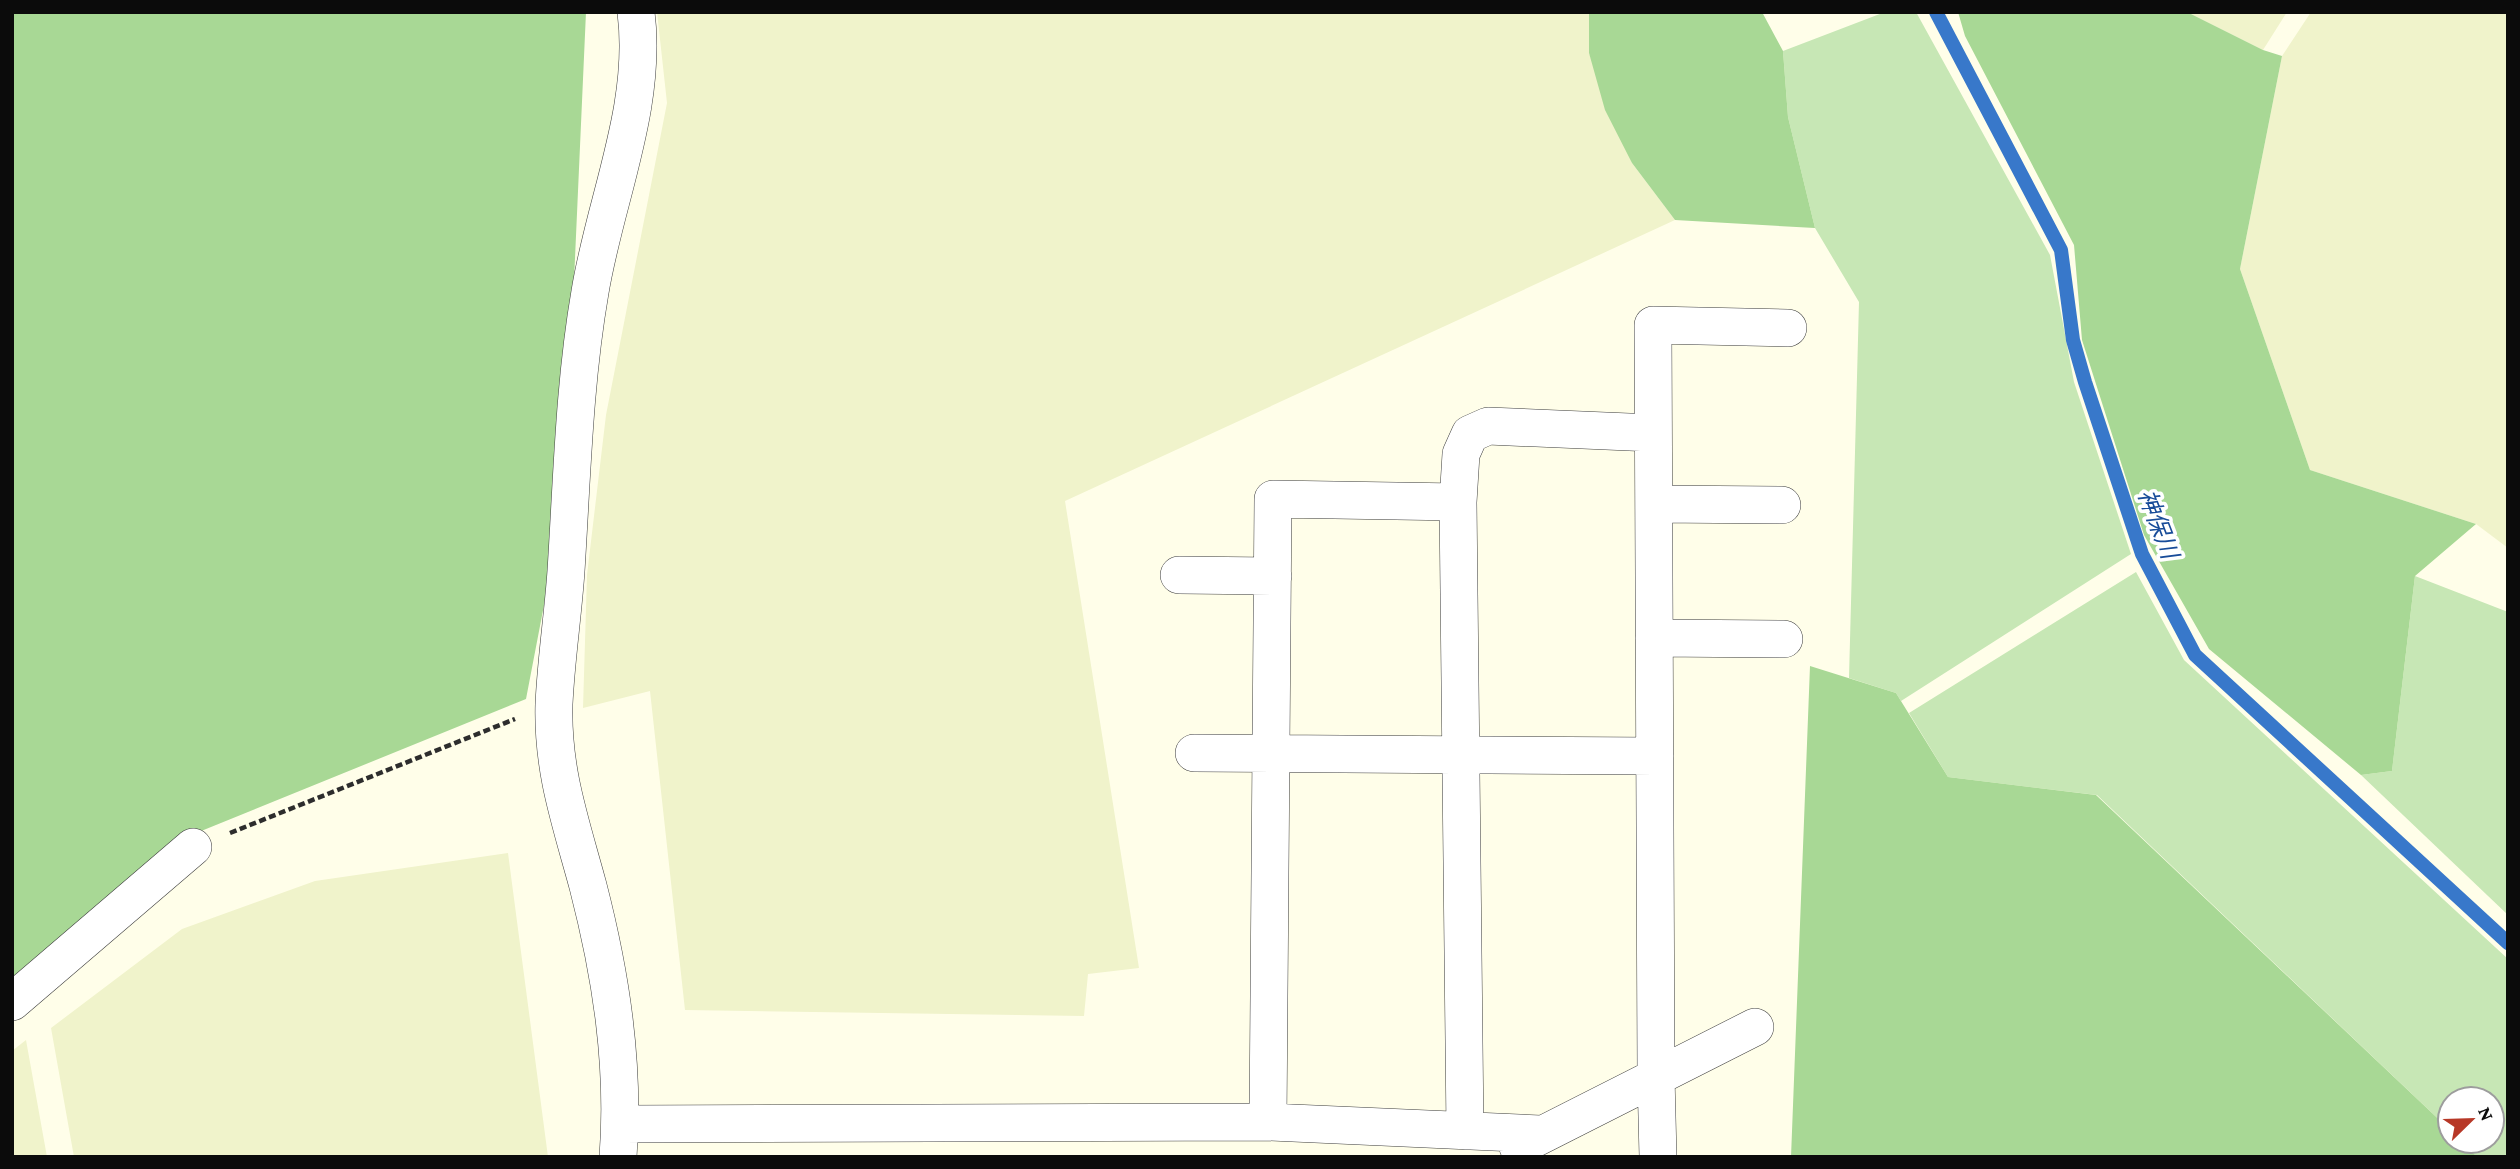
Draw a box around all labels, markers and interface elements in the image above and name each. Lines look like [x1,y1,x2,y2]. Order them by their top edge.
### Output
water label: 神保川 [2133,485,2185,565]
north arrow [2436,1085,2506,1155]
text: N [2474,1103,2498,1124]

